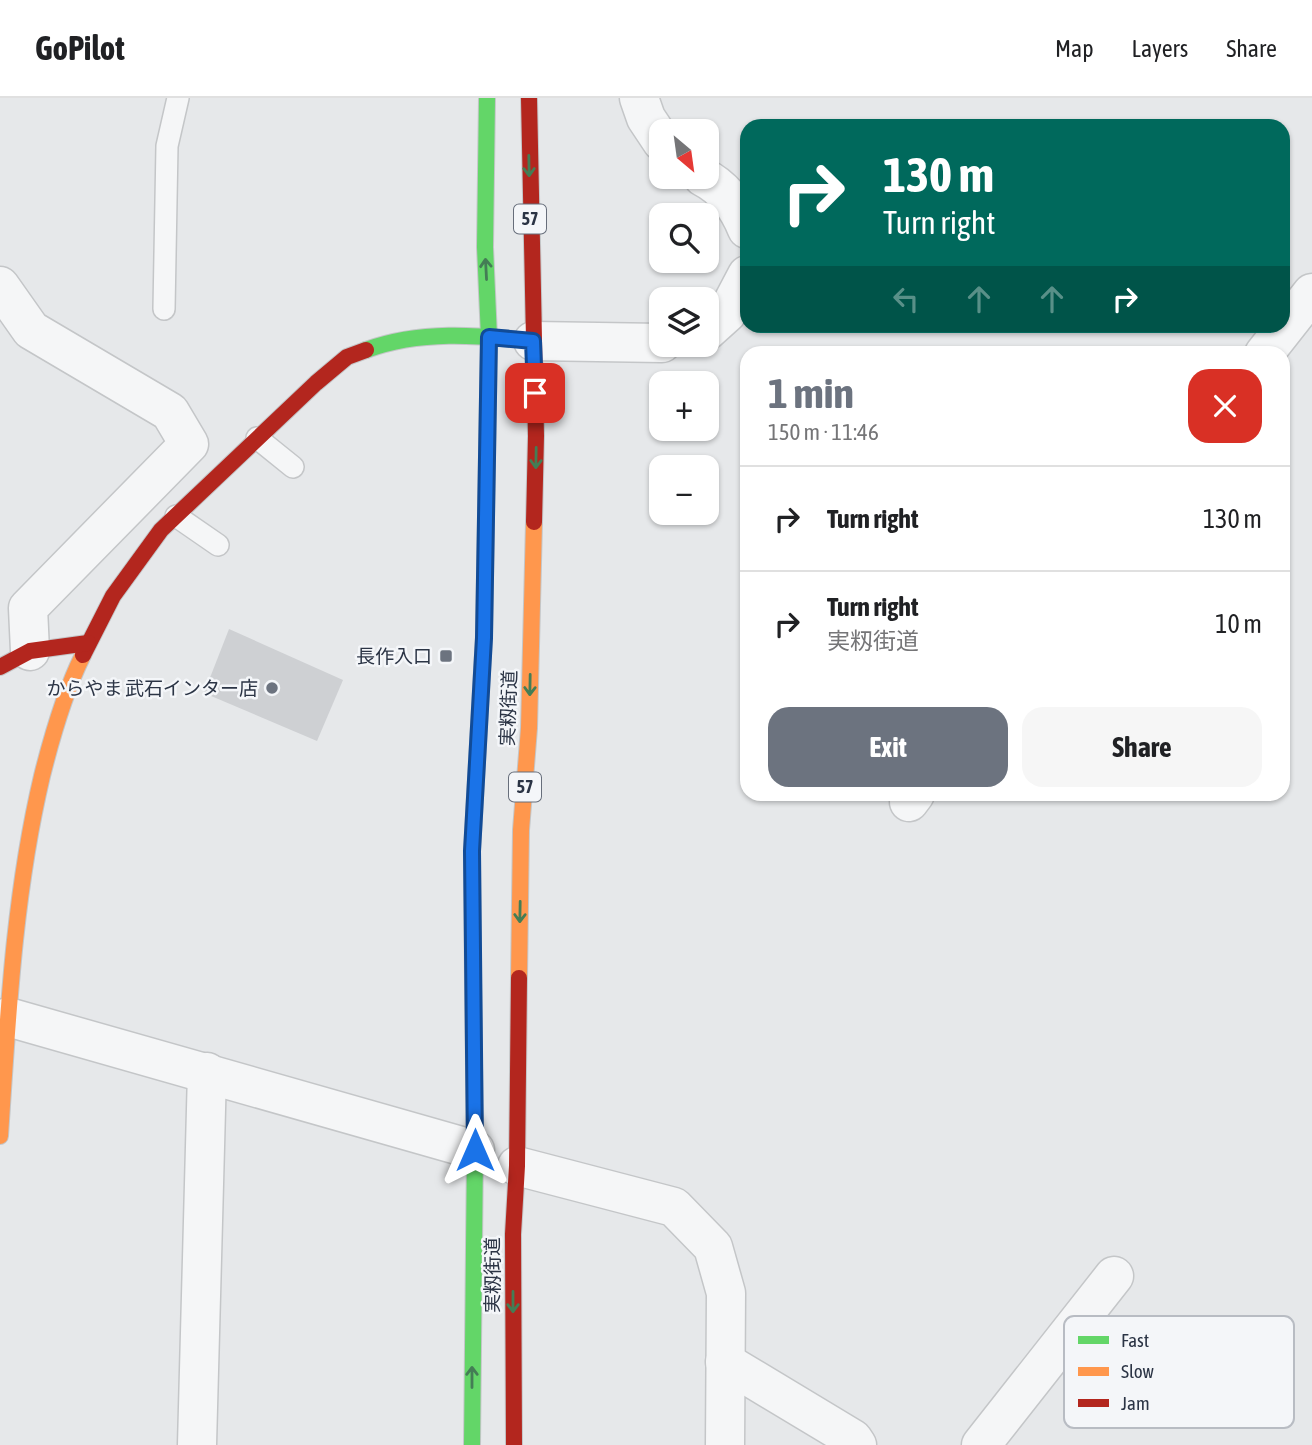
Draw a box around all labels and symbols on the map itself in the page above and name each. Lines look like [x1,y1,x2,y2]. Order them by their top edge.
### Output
north arrow [649,119,719,189]
one-way arrow [522,154,536,177]
road number: 57 [514,204,546,234]
one-way arrow [479,257,492,280]
pin [505,363,565,423]
one-way arrow [529,446,542,469]
place label: 長作入口 [356,645,432,667]
marker: 長作入口 [438,648,454,664]
street label: 実籾街道 [496,670,520,746]
one-way arrow [523,673,537,696]
place label: からやま 武石インター店 [46,677,258,699]
marker: からやま 武石インター店 [264,680,280,696]
road number: 57 [509,772,541,802]
one-way arrow [514,901,527,924]
position arrow [438,1113,512,1187]
street label: 実籾街道 [481,1237,503,1313]
one-way arrow [507,1290,520,1313]
legend [1064,1316,1294,1428]
text: Fast [1121,1329,1149,1351]
text: Slow [1121,1360,1155,1382]
one-way arrow [465,1366,479,1389]
text: Jam [1121,1392,1150,1414]

